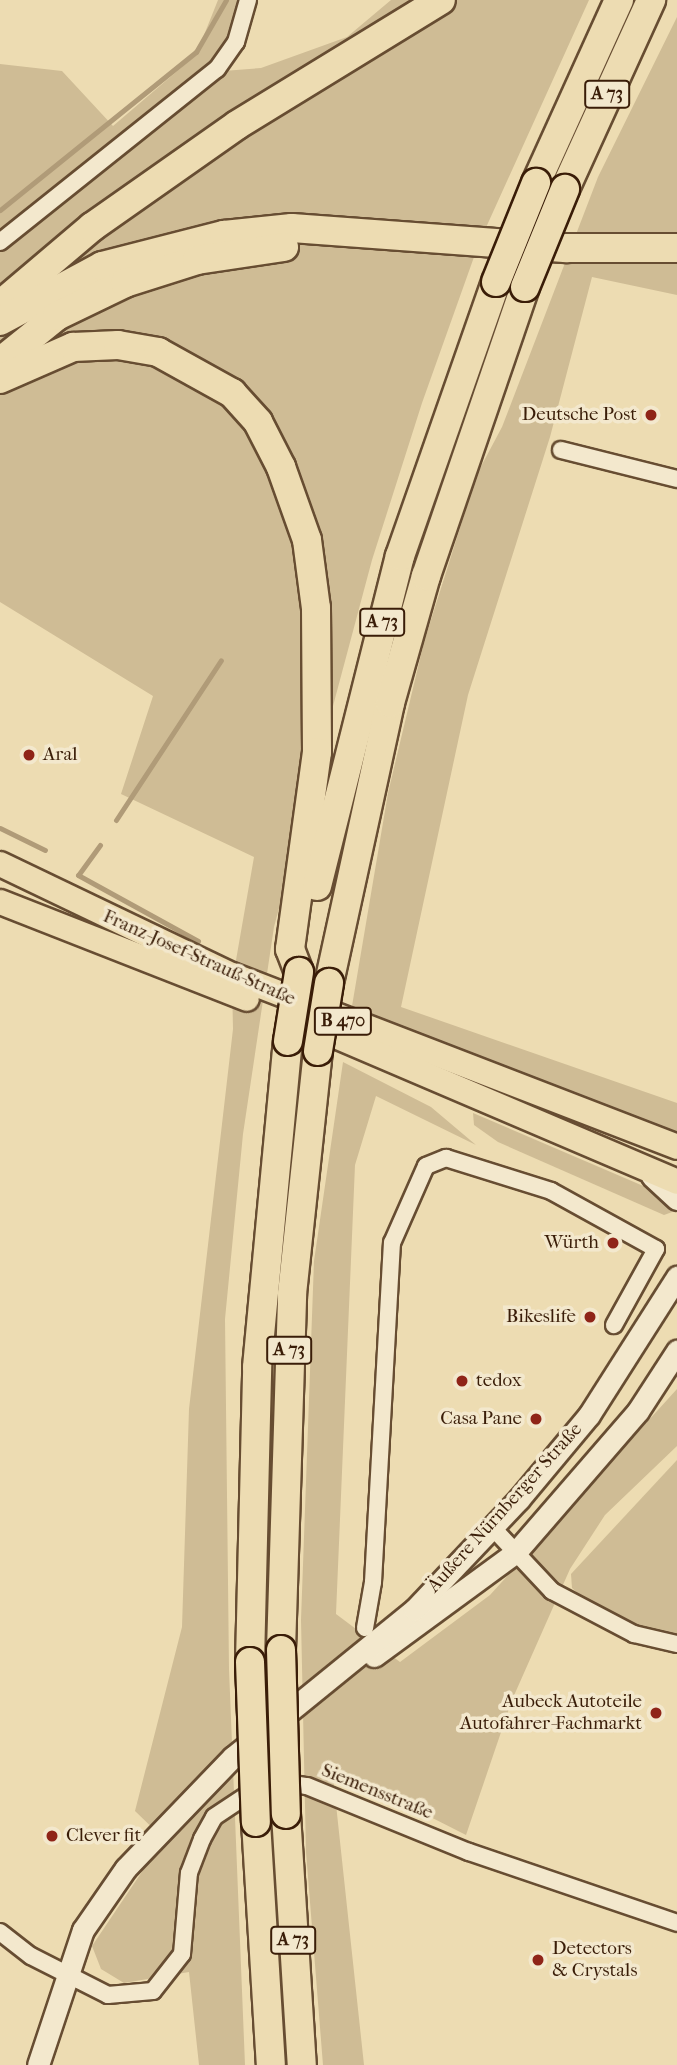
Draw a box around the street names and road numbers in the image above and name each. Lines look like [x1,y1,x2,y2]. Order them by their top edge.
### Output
road number: A 73 [582,80,632,108]
road number: A 73 [358,608,406,636]
street label: Franz-Josef-Strauß-Straße [99,905,299,1011]
road number: B 470 [313,1006,373,1036]
road number: A 73 [264,1336,314,1364]
street label: Äußere Nürnberger Straße [423,1419,587,1597]
street label: Siemensstraße [318,1759,436,1825]
road number: A 73 [268,1926,318,1954]

